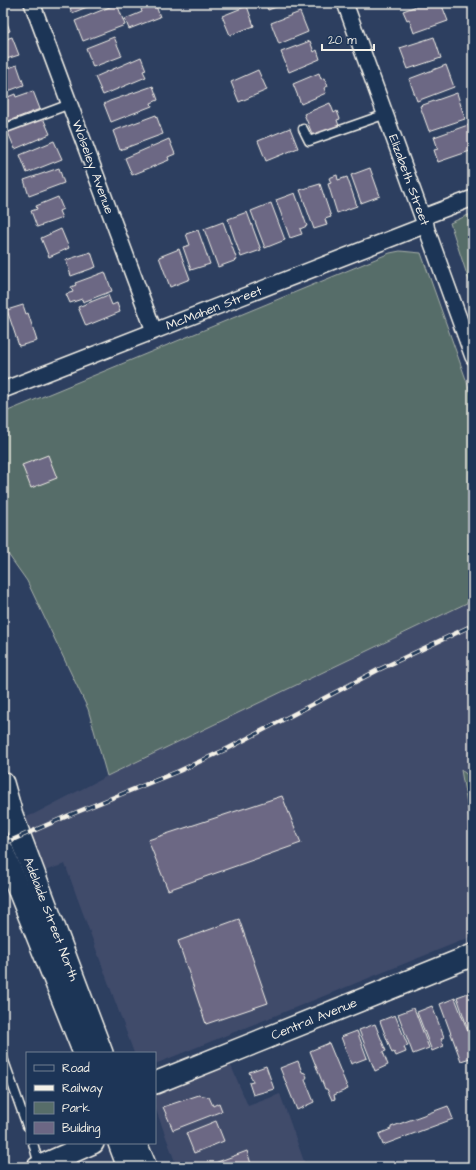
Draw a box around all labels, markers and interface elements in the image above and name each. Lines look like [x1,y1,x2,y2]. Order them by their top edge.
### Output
scale bar [322,26,374,52]
text: 20 m [328,32,357,49]
street label: Wolseley Avenue [67,118,118,217]
street label: Elizabeth Street [384,132,434,229]
street label: McMahen Street [163,281,265,335]
street label: Adelaide Street North [19,855,83,984]
street label: Central Avenue [268,994,360,1044]
legend [26,1052,156,1144]
text: Road [62,1060,90,1077]
text: Railway [62,1080,103,1098]
text: Park [62,1100,90,1117]
text: Building [62,1120,100,1138]

